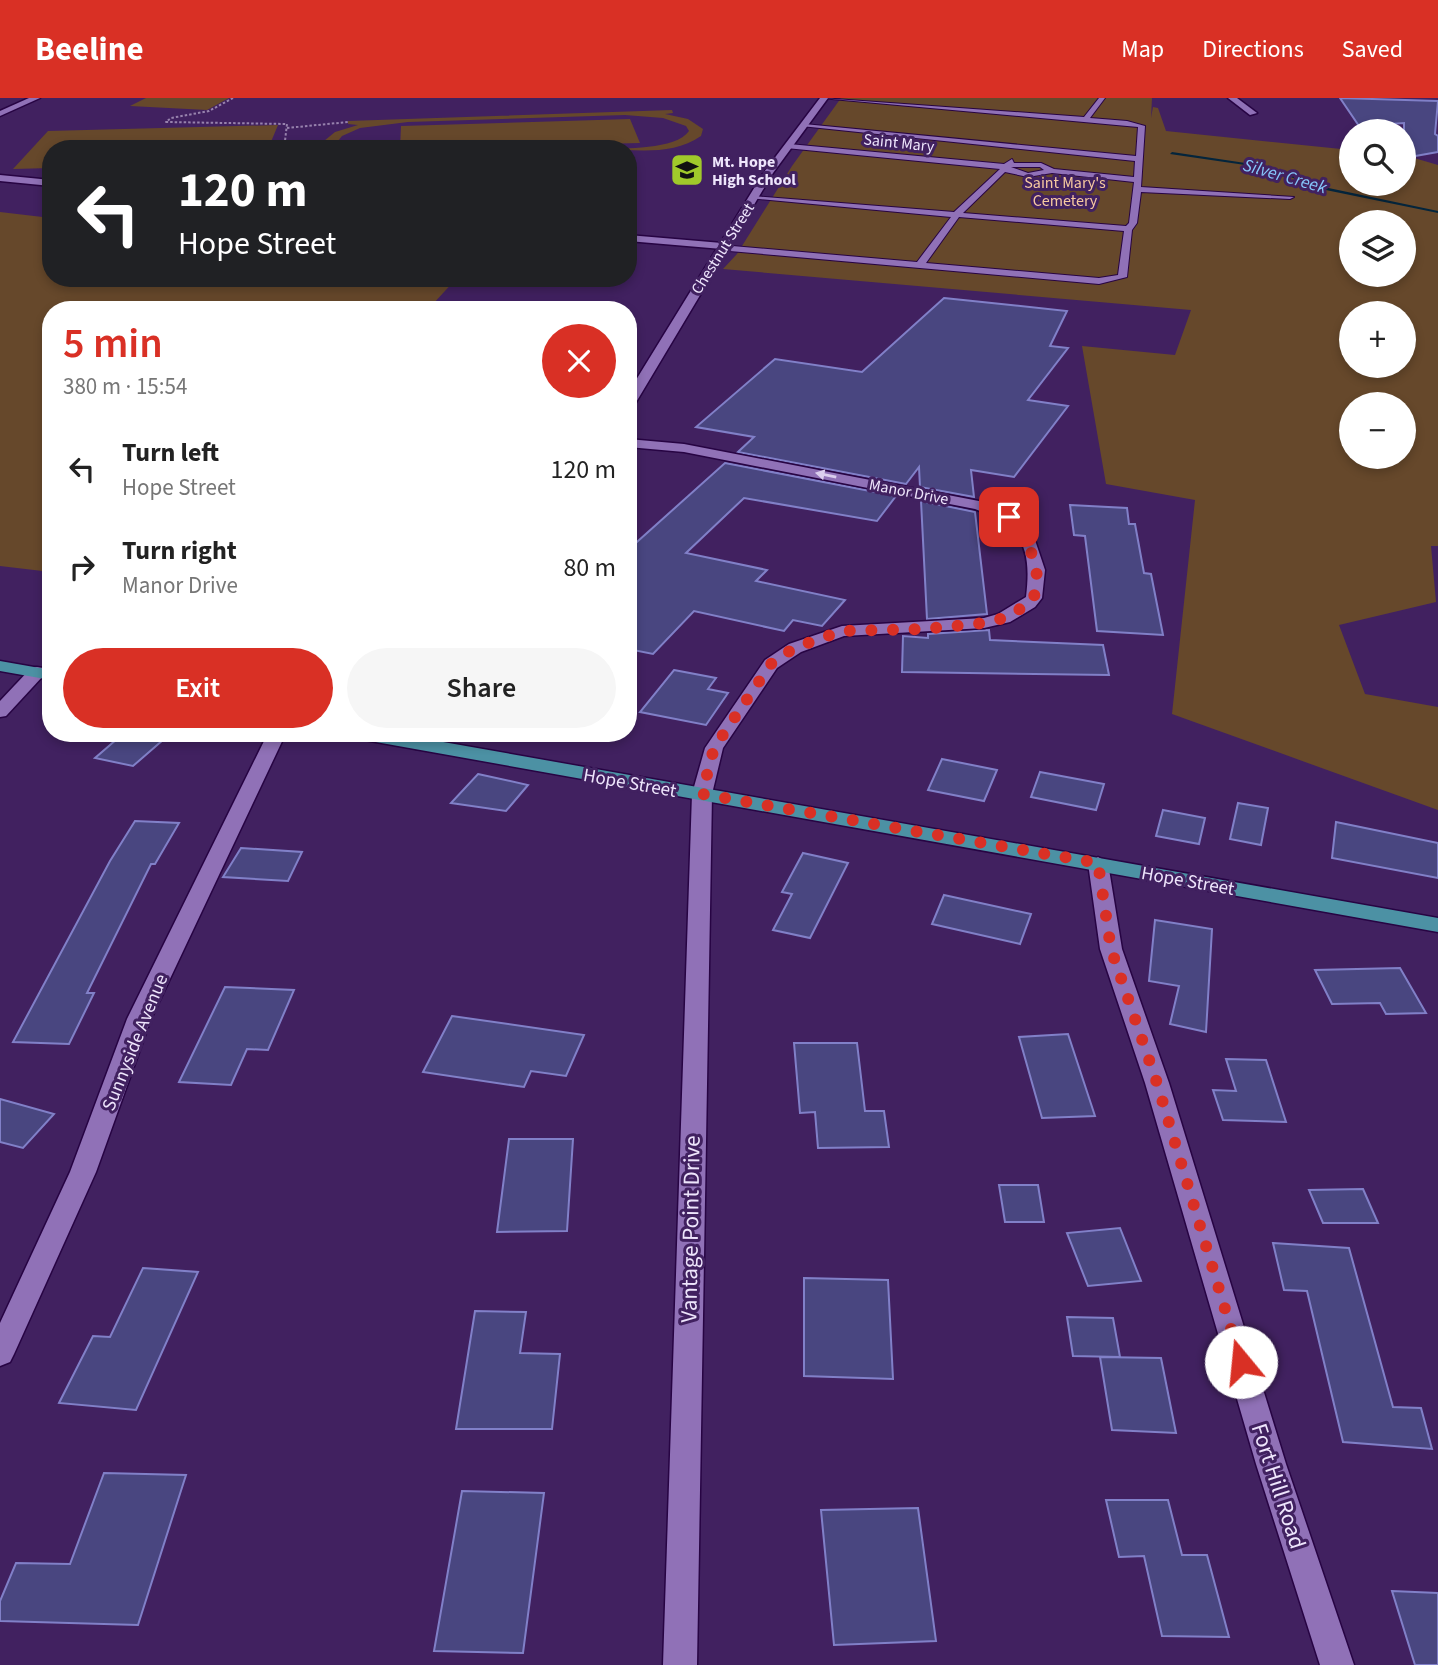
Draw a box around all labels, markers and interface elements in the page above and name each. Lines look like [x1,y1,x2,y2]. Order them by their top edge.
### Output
text: Beeline [35,26,144,73]
text: Map [1121,32,1164,67]
text: Directions [1202,32,1304,67]
text: Saved [1342,32,1403,67]
map controls [1339,119,1416,469]
button: search [1339,119,1416,196]
street label: Saint Mary [862,128,936,158]
school or university icon: Mt. Hope High School [668,151,706,189]
place label: Mt. Hope High School [712,151,796,191]
water label: Silver Creek [1240,153,1330,200]
text: 120 m [178,156,307,226]
icon: left [63,168,154,259]
park label: Saint Mary's Cemetery [1024,172,1106,212]
street label: Chestnut Street [686,198,760,298]
button: layers [1339,210,1416,287]
text: Hope Street [178,221,336,267]
button: + [1339,301,1416,378]
text: 5 min [63,314,163,374]
button: close [542,324,616,398]
text: 380 m · 15:54 [63,370,187,403]
button: − [1339,392,1416,469]
text: Turn left [122,434,219,471]
icon: left [63,450,101,488]
text: 120 m [550,451,616,488]
one-way arrow [815,469,837,480]
text: Hope Street [122,471,236,504]
street label: Manor Drive [867,473,950,510]
pin [979,487,1039,547]
icon: arrive [990,498,1028,536]
text: Turn right [122,532,237,569]
icon: right [63,548,101,586]
text: 80 m [563,549,616,586]
text: Manor Drive [122,569,238,602]
button: Exit [63,648,333,728]
button: Share [347,648,616,728]
street label: Hope Street [581,762,679,805]
street label: Hope Street [1139,860,1237,903]
street label: Sunnyside Avenue [96,970,175,1115]
street label: Vantage Point Drive [672,1135,709,1323]
position arrow [1204,1325,1278,1399]
street label: Fort Hill Road [1243,1419,1314,1553]

